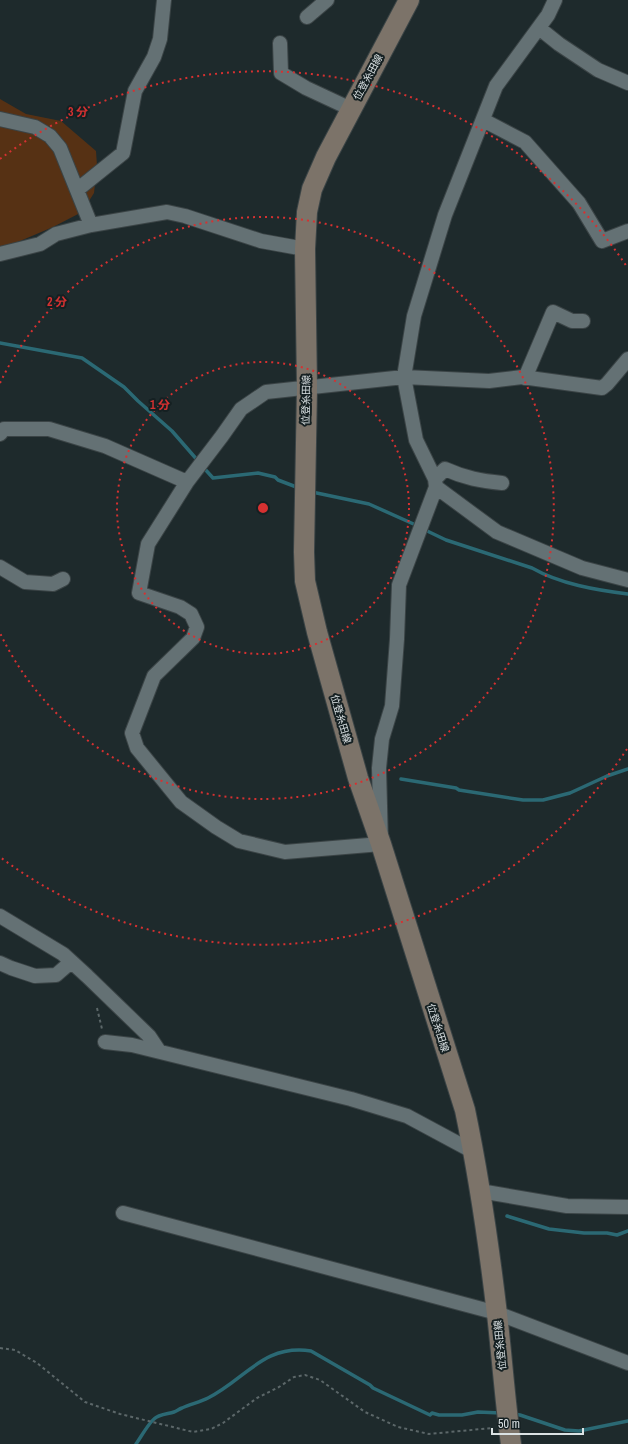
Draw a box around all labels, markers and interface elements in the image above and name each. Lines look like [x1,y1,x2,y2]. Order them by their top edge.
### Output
street label: 位登糸田線 [351,52,385,102]
text: 3 分 [68,104,88,120]
text: 2 分 [47,294,67,310]
street label: 位登糸田線 [299,375,313,425]
text: 1 分 [150,397,170,413]
centre of rings [256,501,270,515]
street label: 位登糸田線 [328,693,354,745]
street label: 位登糸田線 [424,1002,452,1054]
street label: 位登糸田線 [491,1319,509,1371]
scale bar [492,1410,583,1436]
text: 50 m [498,1416,520,1432]

